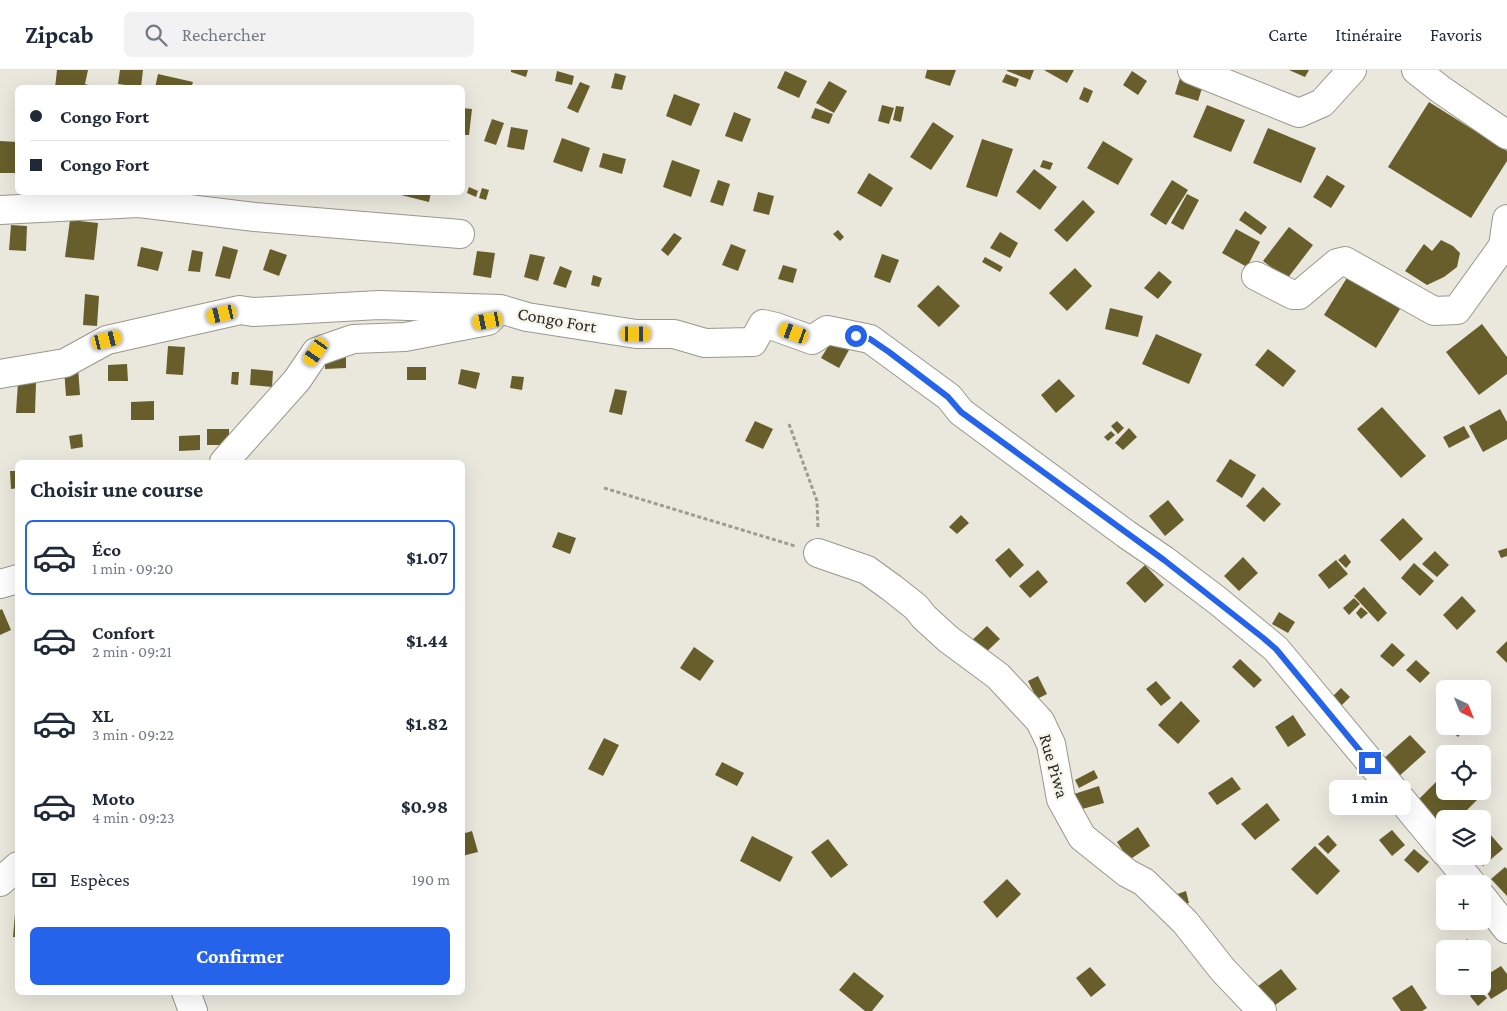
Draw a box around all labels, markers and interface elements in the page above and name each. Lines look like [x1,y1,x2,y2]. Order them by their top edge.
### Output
search box [124,12,474,57]
text: Zipcab [25,21,94,48]
icon: search [142,21,170,49]
text: Rechercher [182,24,266,45]
text: Carte [1268,25,1307,45]
text: Itinéraire [1335,25,1402,45]
text: Favoris [1430,25,1482,45]
text: Congo Fort [60,106,149,127]
text: Congo Fort [60,154,149,175]
car [205,303,238,325]
street label: Congo Fort [516,303,599,337]
car [471,311,504,331]
car [777,321,810,345]
route start [845,325,867,347]
car [621,327,651,342]
car [90,329,123,351]
car [301,335,330,369]
text: Choisir une course [30,477,203,502]
icon: car [32,535,77,580]
text: Éco [92,539,121,560]
text: $1.07 [406,547,448,568]
text: 1 min · 09:20 [92,560,173,577]
icon: car [32,618,77,663]
text: Confort [92,622,155,643]
text: $1.44 [406,630,448,651]
text: 2 min · 09:21 [92,643,172,660]
north arrow [1436,680,1491,735]
map controls [1436,680,1491,995]
icon: car [32,701,77,746]
text: XL [92,705,114,726]
text: $1.82 [405,713,448,734]
text: 3 min · 09:22 [92,726,174,743]
street label: Rue Piwa [1035,732,1073,800]
button: locate [1436,745,1491,800]
route end [1359,752,1381,774]
callout: 1 min [1329,780,1411,816]
icon: car [32,784,77,829]
text: Moto [92,788,135,809]
text: 1 min [1352,789,1388,806]
text: $0.98 [401,796,448,817]
text: 4 min · 09:23 [92,809,175,826]
button: layers [1436,810,1491,865]
icon: cash [30,866,58,894]
text: Espèces [70,869,130,890]
text: 190 m [412,871,450,888]
button: + [1436,875,1491,930]
button: Confirmer [30,927,450,985]
button: − [1436,940,1491,995]

